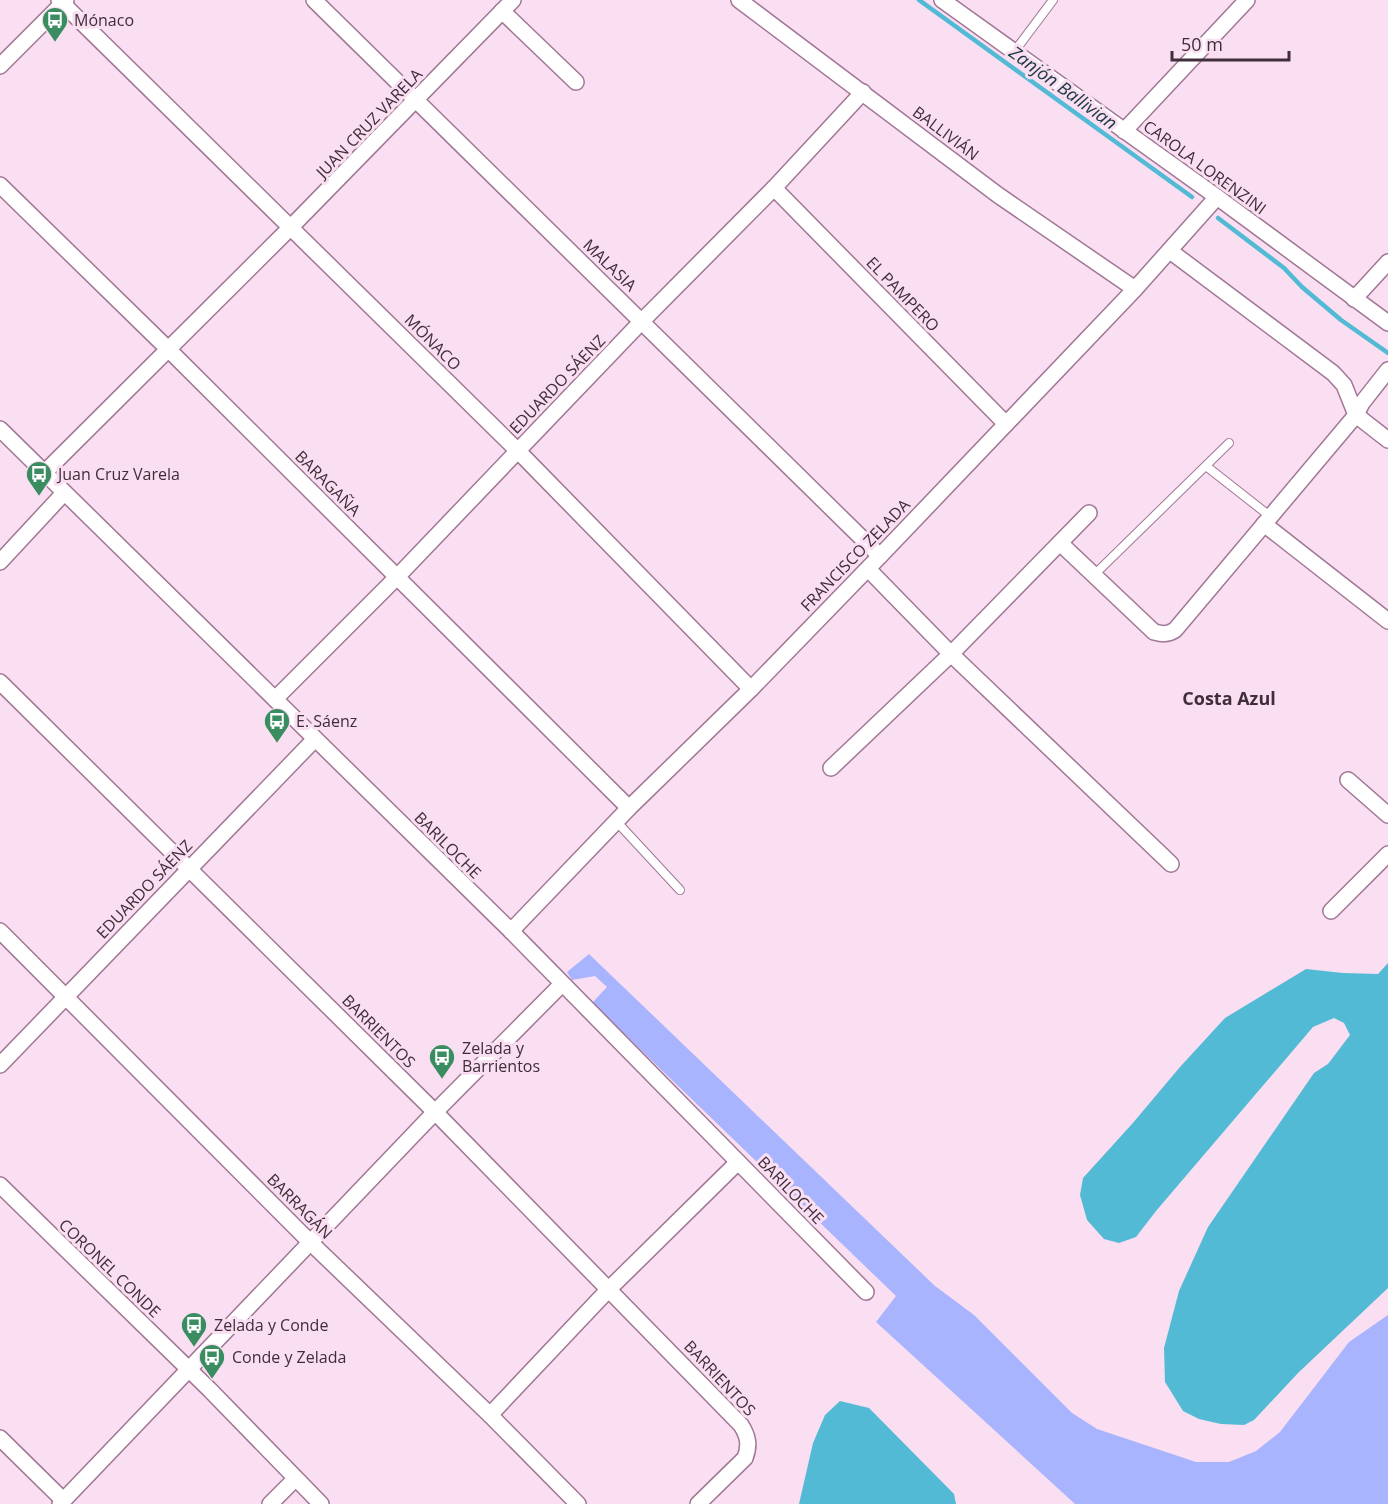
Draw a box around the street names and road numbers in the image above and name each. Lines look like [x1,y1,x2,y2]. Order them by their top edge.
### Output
street label: JUAN CRUZ VARELA [310,63,428,184]
street label: BALLIVIÁN [908,101,984,165]
street label: CAROLA LORENZINI [1139,115,1271,219]
street label: MALASIA [578,234,642,297]
street label: EL PAMPERO [862,252,944,336]
street label: MÓNACO [400,309,466,375]
street label: EDUARDO SÁENZ [504,330,610,438]
street label: BARAGAÑA [290,445,366,521]
street label: FRANCISCO ZELADA [795,493,915,616]
street label: BARILOCHE [410,807,486,883]
street label: EDUARDO SÁENZ [91,835,197,943]
street label: BARRIENTOS [337,989,421,1073]
street label: BARILOCHE [753,1151,829,1229]
street label: BARRAGÁN [262,1168,338,1244]
street label: CORONEL CONDE [54,1214,166,1322]
street label: BARRIENTOS [679,1336,761,1421]

